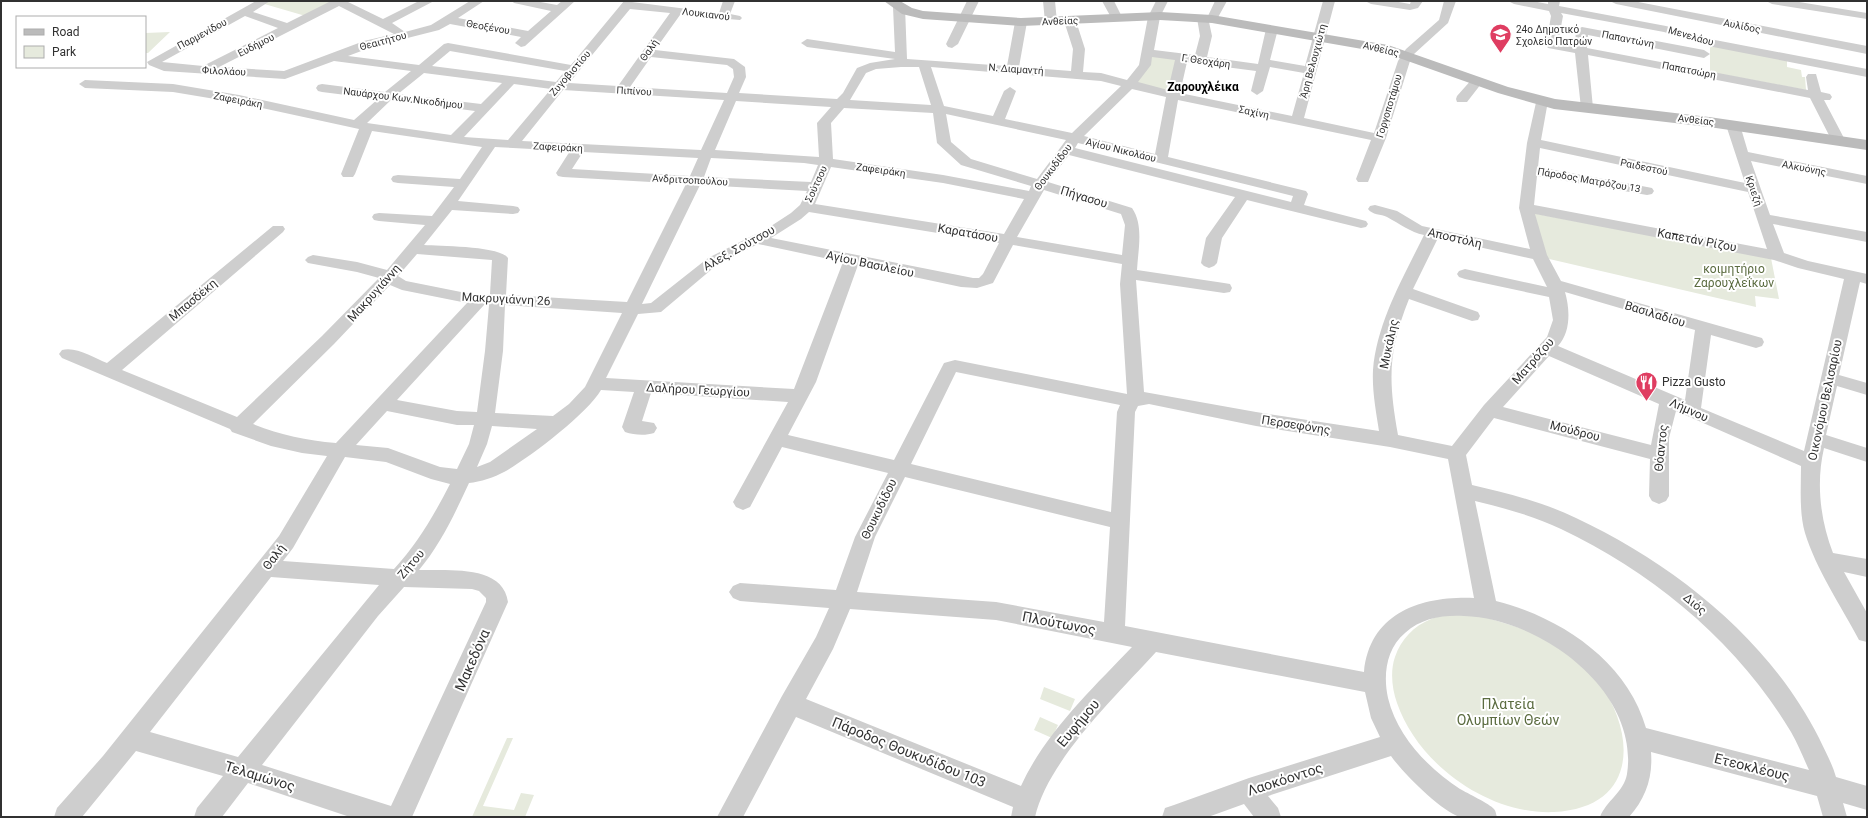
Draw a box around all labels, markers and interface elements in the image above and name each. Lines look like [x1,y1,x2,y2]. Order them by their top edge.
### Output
street label: Λουκιανού [682,6,730,22]
street label: Ανθείας [1042,15,1078,28]
legend [16,16,146,68]
street label: Παρμενίδου [175,16,229,52]
street label: Αυλίδος [1722,17,1761,36]
street label: Θεοξένου [465,18,511,37]
school or university icon: 24ο Δημοτικό Σχολείο Πατρών [1488,22,1514,55]
street label: Άρη Βελουχιώτη [1298,23,1328,99]
place label: 24ο Δημοτικό Σχολείο Πατρών [1516,24,1592,47]
street label: Μενελάου [1667,24,1715,48]
text: Road [52,25,80,39]
street label: Θεαιτήτου [358,29,408,53]
street label: Παπαντώνη [1601,29,1655,49]
street label: Ευδήμου [236,31,276,59]
street label: Θαλή [638,37,660,63]
street label: Ανθείας [1362,40,1400,59]
text: Park [52,45,77,59]
street label: Ζυγοβιστίου [547,48,593,98]
street label: Γ. Θεοχάρη [1181,52,1231,70]
street label: Παπατσώρη [1661,59,1717,81]
street label: Ν. Διαμαντή [988,62,1044,76]
street label: Φιλολάου [202,64,246,78]
street label: Γοργοποτάμου [1374,73,1404,139]
district label: Ζαρουχλέικα [1167,80,1239,95]
street label: Ναυάρχου Κων.Νικοδήμου [343,85,463,111]
street label: Πιπίνου [616,85,652,97]
street label: Ζαφειράκη [212,90,263,111]
street label: Σαχίνη [1238,103,1270,121]
street label: Ανθείας [1677,112,1715,129]
street label: Αγίου Νικολάου [1085,136,1157,164]
street label: Ζαφειράκη [533,140,583,155]
street label: Θουκυδίδου [1032,142,1074,192]
street label: Ραιδεστού [1619,157,1669,177]
street label: Αλκυόνης [1781,158,1827,179]
street label: Ζαφειράκη [855,161,906,180]
street label: Σούτσου [803,164,829,204]
street label: Πάροδος Ματρόζου 13 [1537,166,1641,195]
street label: Ανδριτσοπούλου [652,173,728,187]
street label: Κριεζή [1743,174,1764,208]
street label: Πήγασου [1059,183,1109,211]
street label: Καρατάσου [937,221,999,245]
street label: Αλεξ. Σούτσου [701,223,778,274]
street label: Αποστόλη [1427,225,1483,251]
street label: Καπετάν Ρίζου [1656,225,1738,255]
street label: Αγίου Βασιλείου [825,248,915,280]
street label: Μακρυγιάννη [345,261,403,325]
park label: κοιμητήριο Ζαρουχλεΐκων [1694,262,1774,290]
street label: Μπασδέκη [166,276,220,324]
street label: Μακρυγιάννη 26 [461,290,551,308]
street label: Βασιλαδίου [1623,298,1687,330]
street label: Μυκάλης [1377,318,1401,370]
street label: Ματρόζου [1509,335,1557,387]
street label: Οικονόμου Βελισαρίου [1805,338,1845,462]
restaurant icon: Pizza Gusto [1634,369,1660,402]
place label: Pizza Gusto [1662,375,1726,389]
street label: Δαλήρου Γεωργίου [646,380,750,400]
street label: Λήμνου [1668,395,1710,425]
street label: Περσεφόνης [1261,413,1331,437]
street label: Μούδρου [1549,418,1601,444]
street label: Θόαντος [1652,424,1670,472]
street label: Θουκυδίδου [858,476,900,542]
street label: Θαλή [260,541,288,573]
street label: Ζήτου [395,547,427,581]
street label: Διός [1681,590,1709,618]
street label: Πλούτωνος [1021,608,1097,638]
street label: Μακεδόνα [451,627,493,693]
street label: Ευφήμου [1054,696,1103,751]
park label: Πλατεία Ολυμπίων Θεών [1457,696,1560,728]
street label: Πάροδος Θουκυδίδου 103 [830,714,988,790]
street label: Ετεοκλέους [1713,750,1791,784]
street label: Τελαμώνος [223,758,297,794]
street label: Λαοκόοντος [1245,759,1325,799]

